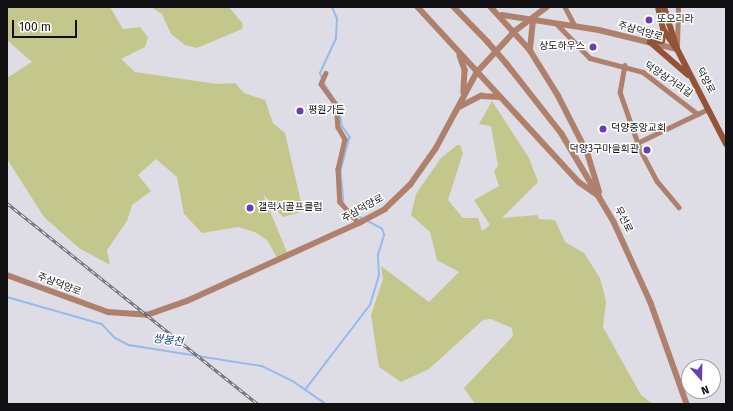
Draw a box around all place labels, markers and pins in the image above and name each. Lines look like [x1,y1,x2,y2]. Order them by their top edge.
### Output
place label: 또오리라 [657,14,694,26]
marker: 또오리라 [644,15,654,25]
place label: 상도하우스 [539,41,585,53]
marker: 상도하우스 [588,42,598,52]
place label: 평원가든 [308,105,345,117]
marker: 평원가든 [295,106,305,116]
place label: 덕양중앙교회 [611,123,666,135]
marker: 덕양중앙교회 [598,124,608,134]
place label: 덕양3구마을회관 [570,144,639,156]
marker: 덕양3구마을회관 [642,145,652,155]
place label: 갤럭시골프클럽 [258,202,322,214]
marker: 갤럭시골프클럽 [245,203,255,213]

